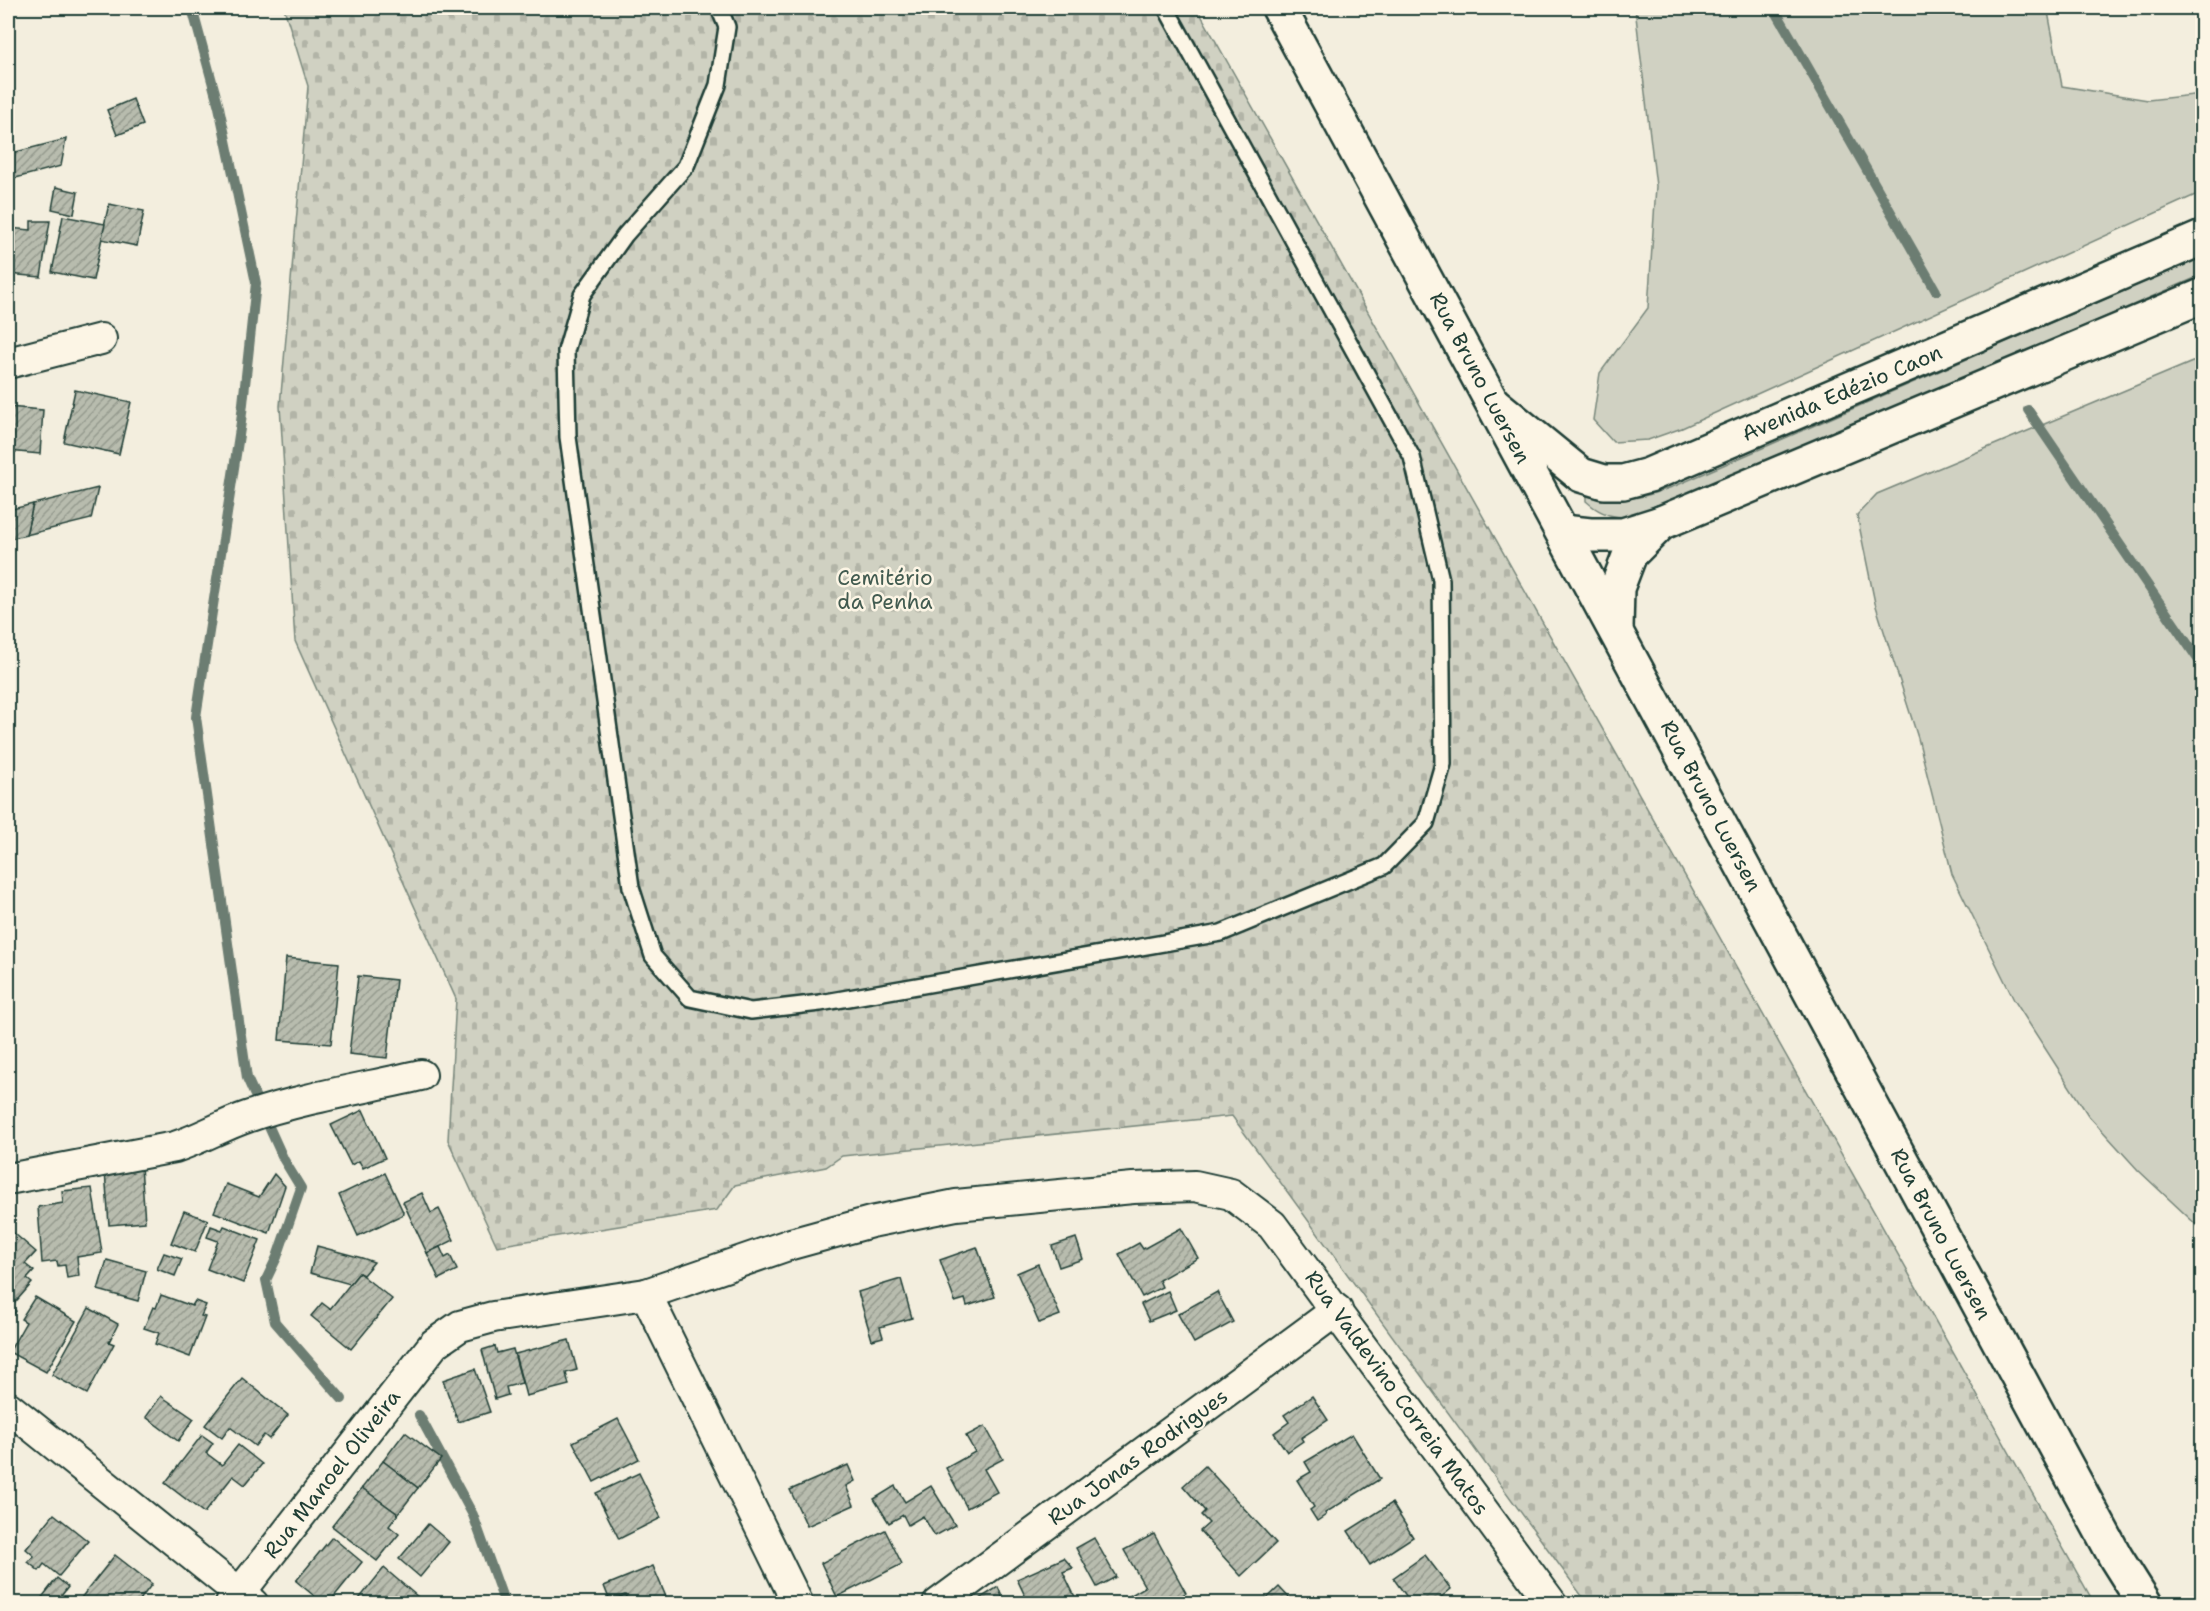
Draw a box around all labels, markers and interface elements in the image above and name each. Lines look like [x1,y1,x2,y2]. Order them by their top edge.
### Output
street label: Rua Bruno Luersen [1423,287,1537,469]
street label: Avenida Edézio Caon [1738,338,1947,448]
park label: Cemitério da Penha [837,564,933,616]
street label: Rua Bruno Luersen [1654,715,1768,897]
street label: Rua Bruno Luersen [1884,1143,1998,1325]
street label: Rua Valdevino Correia Matos [1299,1265,1495,1521]
street label: Rua Jonas Rodrigues [1042,1382,1234,1532]
street label: Rua Manoel Oliveira [257,1384,407,1564]

